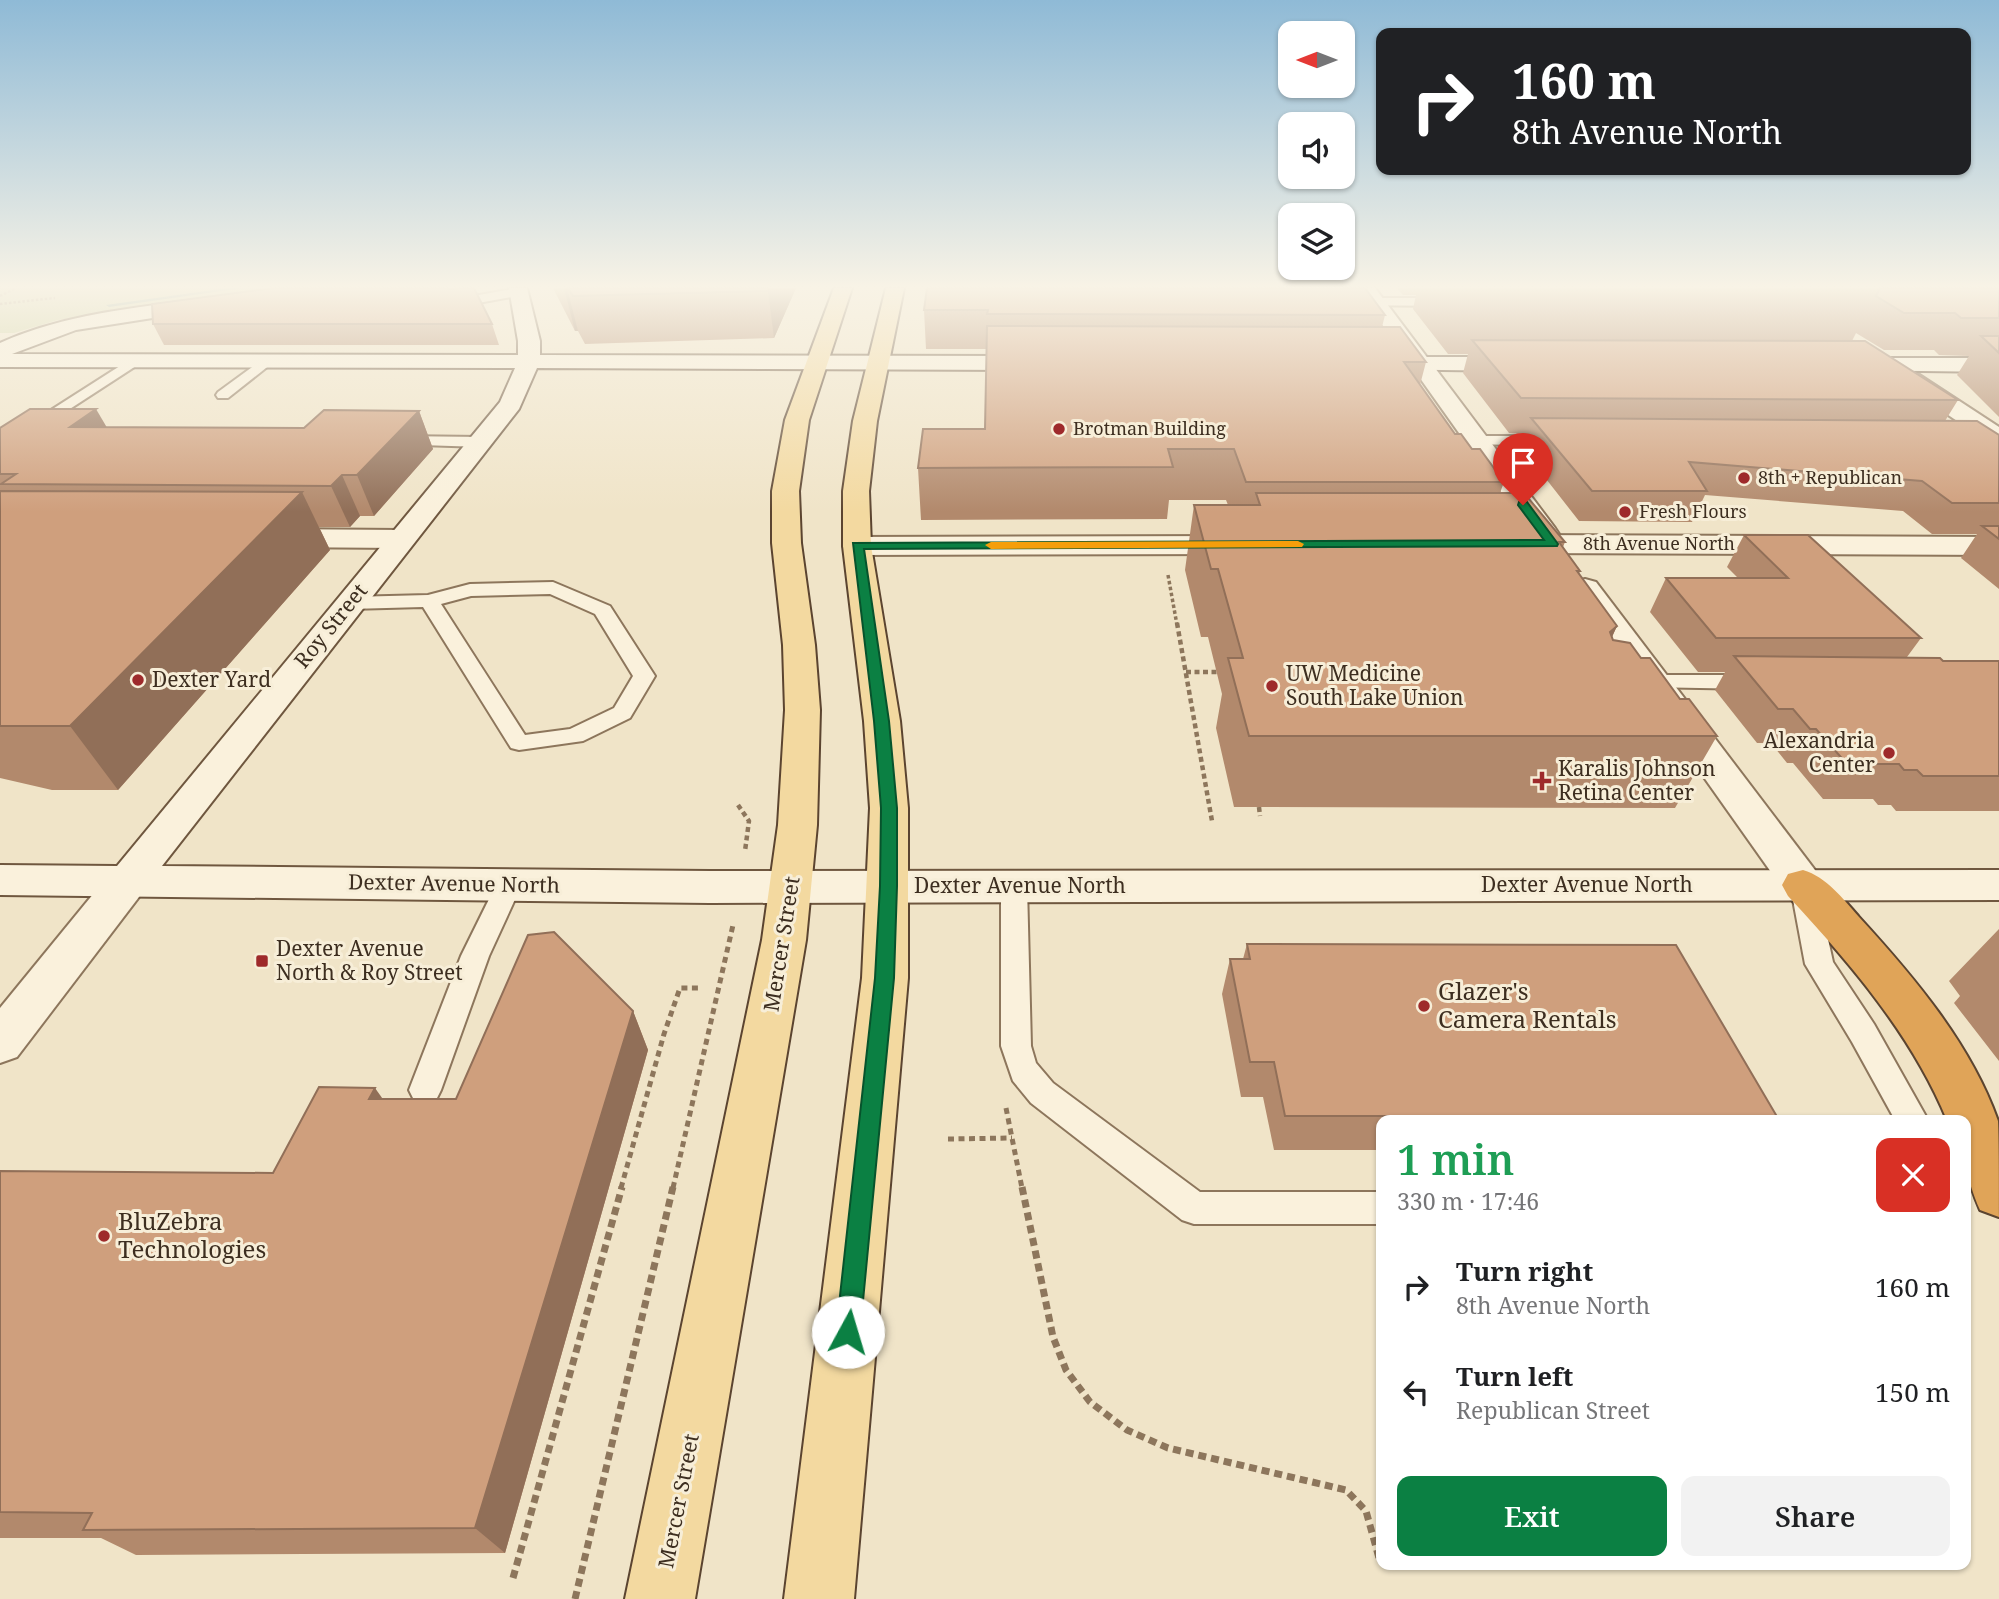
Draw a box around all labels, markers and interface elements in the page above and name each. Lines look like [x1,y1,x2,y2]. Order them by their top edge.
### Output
north arrow [1278,21,1354,98]
map controls [1278,21,1355,280]
text: 160 m [1512,47,1656,113]
icon: right [1397,56,1488,147]
text: 8th Avenue North [1512,110,1782,153]
button: sound [1278,112,1355,189]
button: layers [1278,203,1355,280]
place label: Brotman Building [1073,416,1226,440]
marker: Brotman Building [1051,421,1067,437]
pin [1493,433,1553,505]
icon: arrive [1504,444,1542,482]
place label: 8th + Republican [1758,465,1903,489]
marker: 8th + Republican [1736,470,1752,486]
place label: Fresh Flours [1639,499,1747,523]
marker: Fresh Flours [1617,504,1633,520]
street label: 8th Avenue North [1583,531,1735,555]
street label: Roy Street [287,577,373,674]
place label: UW Medicine South Lake Union [1286,659,1464,711]
place label: Dexter Yard [152,665,271,693]
marker: Dexter Yard [130,672,146,688]
marker: UW Medicine South Lake Union [1264,678,1280,694]
place label: Alexandria Center [1764,726,1875,778]
marker: Alexandria Center [1881,745,1897,761]
place label: Karalis Johnson Retina Center [1558,754,1716,806]
marker: Karalis Johnson Retina Center [1532,771,1552,791]
street label: Dexter Avenue North [348,867,560,899]
street label: Dexter Avenue North [1481,870,1693,898]
street label: Dexter Avenue North [914,871,1126,899]
street label: Mercer Street [757,874,806,1013]
place label: Dexter Avenue North & Roy Street [276,934,463,986]
marker: Dexter Avenue North & Roy Street [254,953,270,969]
place label: Glazer's Camera Rentals [1438,974,1617,1035]
marker: Glazer's Camera Rentals [1416,998,1432,1014]
text: 1 min [1397,1130,1514,1187]
button: close [1876,1138,1950,1212]
text: 330 m · 17:46 [1397,1185,1539,1217]
place label: BluZebra Technologies [118,1204,266,1265]
marker: BluZebra Technologies [96,1228,112,1244]
text: Turn right [1456,1253,1593,1289]
icon: right [1397,1268,1435,1306]
text: 160 m [1875,1269,1950,1305]
text: 8th Avenue North [1456,1289,1650,1321]
position arrow [811,1295,885,1369]
text: Turn left [1456,1358,1573,1394]
icon: left [1397,1373,1435,1411]
text: 150 m [1875,1374,1950,1410]
text: Republican Street [1456,1394,1650,1426]
street label: Mercer Street [651,1431,705,1570]
button: Exit [1397,1476,1667,1556]
button: Share [1681,1476,1950,1556]

